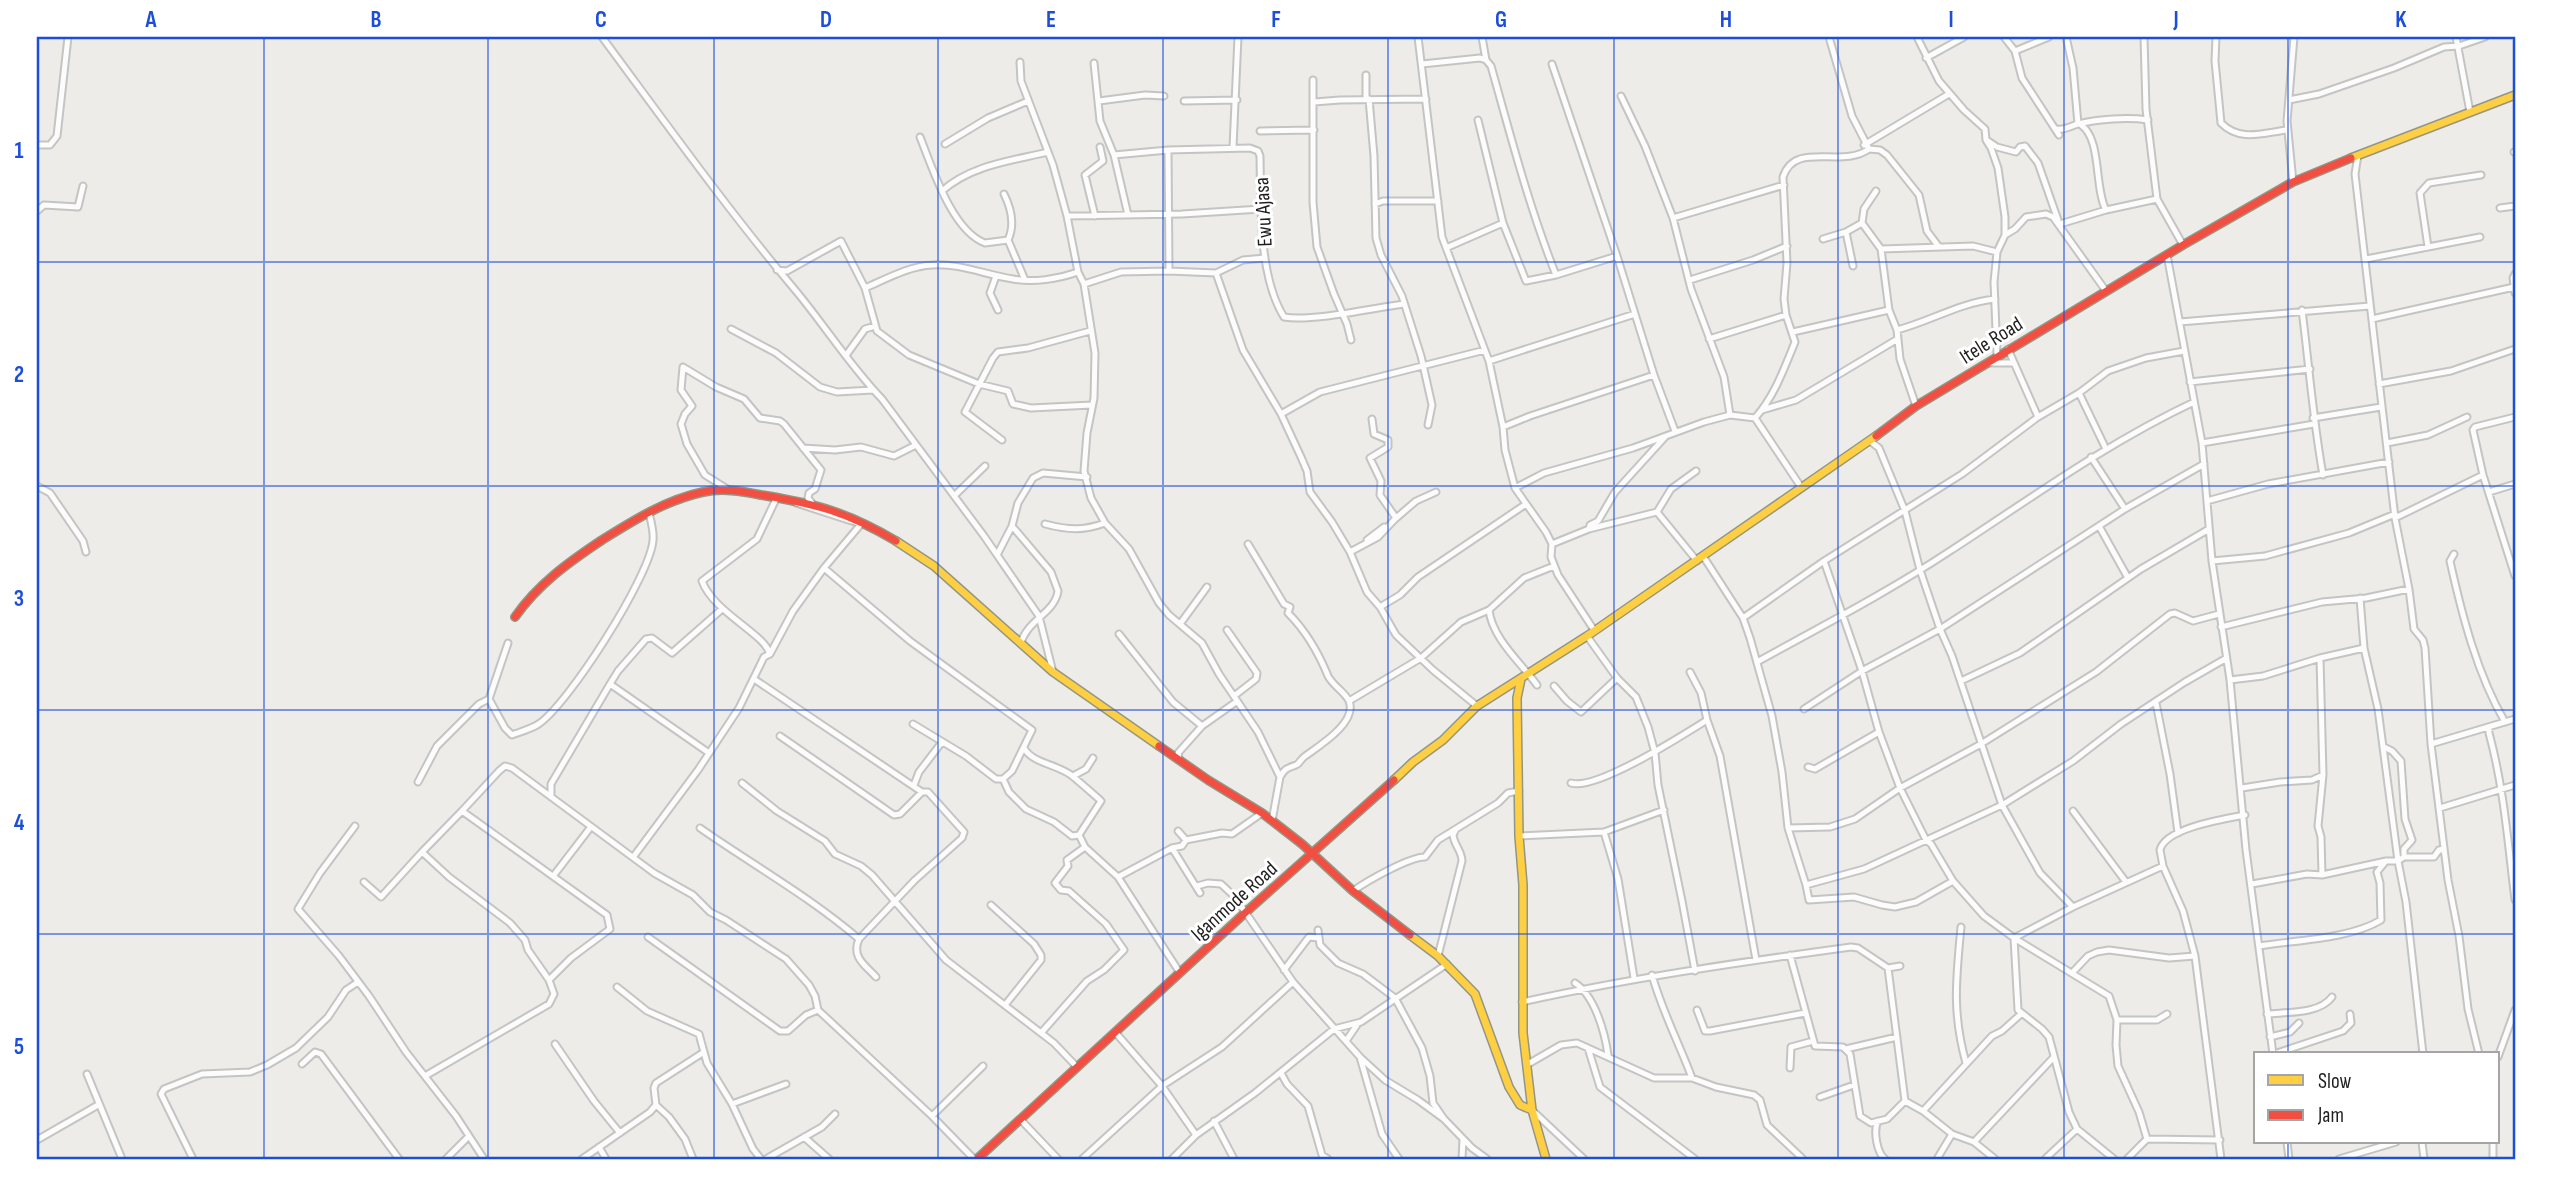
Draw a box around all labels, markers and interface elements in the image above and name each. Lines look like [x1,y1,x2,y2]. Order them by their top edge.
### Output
text: A [145,6,158,34]
text: B [371,6,382,34]
text: C [595,6,607,34]
text: D [820,6,832,34]
text: E [1046,6,1056,34]
text: F [1271,6,1281,34]
text: G [1495,6,1507,34]
text: H [1720,6,1732,34]
text: I [1948,6,1954,34]
text: J [2172,6,2179,34]
text: K [2395,6,2407,34]
text: 1 [14,137,24,165]
street label: Ewu Ajasa [1249,177,1278,247]
street label: Itele Road [1955,311,2027,369]
text: 2 [14,361,24,389]
text: 3 [14,585,24,613]
text: 4 [14,809,25,837]
street label: Iganmode Road [1186,856,1283,947]
text: 5 [14,1033,24,1061]
legend [2254,1052,2500,1144]
text: Slow [2318,1069,2352,1094]
text: Jam [2317,1103,2344,1128]

